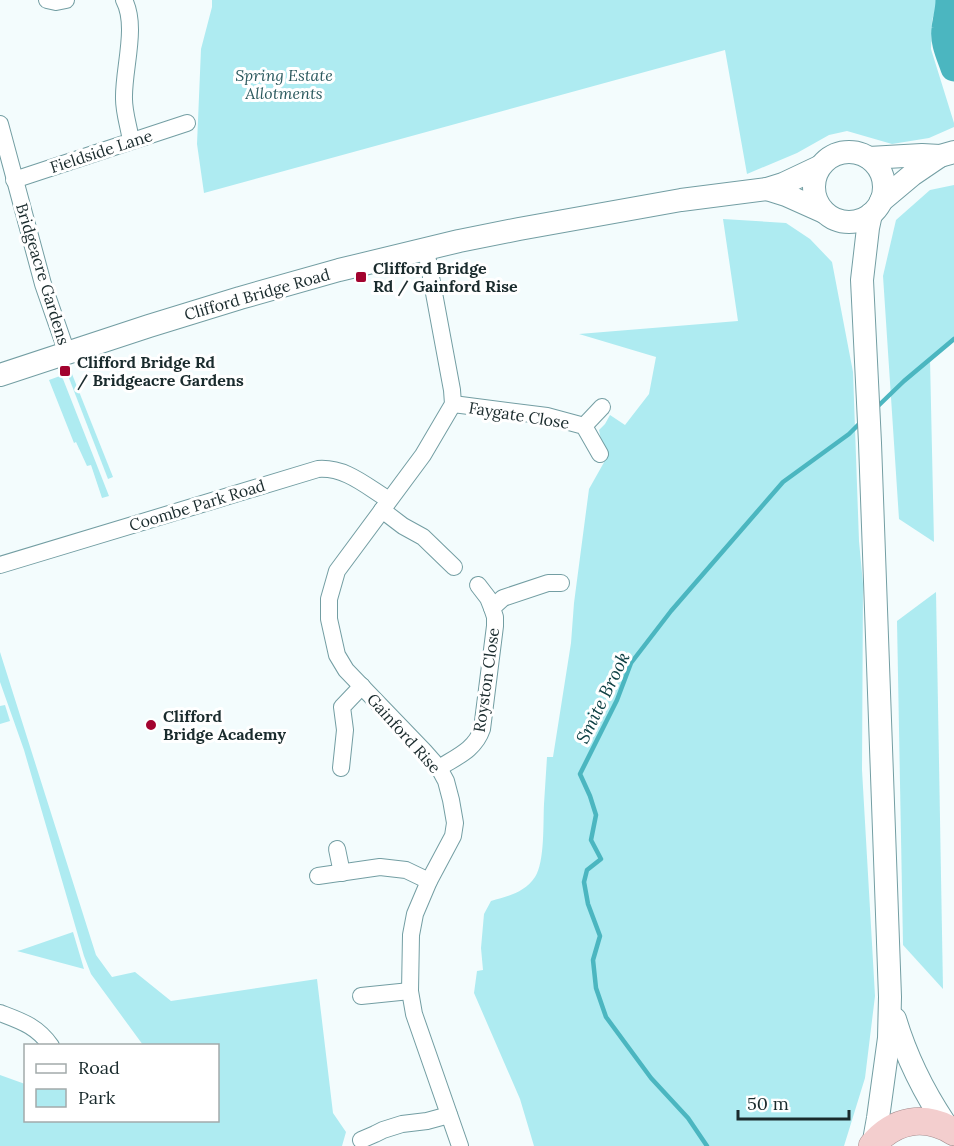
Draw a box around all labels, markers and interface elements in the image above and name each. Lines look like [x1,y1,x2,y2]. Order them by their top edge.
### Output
park label: Spring Estate Allotments [235,65,333,103]
street label: Fieldside Lane [47,125,155,177]
street label: Bridgeacre Gardens [12,201,74,347]
place label: Clifford Bridge Rd / Gainford Rise [373,258,518,297]
street label: Clifford Bridge Road [182,264,332,324]
marker: Clifford Bridge Rd / Gainford Rise [354,270,368,284]
place label: Clifford Bridge Rd / Bridgeacre Gardens [77,352,244,391]
marker: Clifford Bridge Rd / Bridgeacre Gardens [58,364,72,378]
street label: Faygate Close [467,397,571,433]
street label: Coombe Park Road [127,475,268,535]
street label: Royston Close [469,626,503,734]
water label: Smite Brook [571,648,635,747]
street label: Gainford Rise [363,689,445,777]
place label: Clifford Bridge Academy [163,706,286,744]
marker: Clifford Bridge Academy [144,718,158,732]
legend [24,1044,219,1122]
text: Road [78,1056,120,1079]
scale bar [738,1083,849,1121]
text: Park [78,1086,116,1109]
text: 50 m [747,1092,789,1115]

